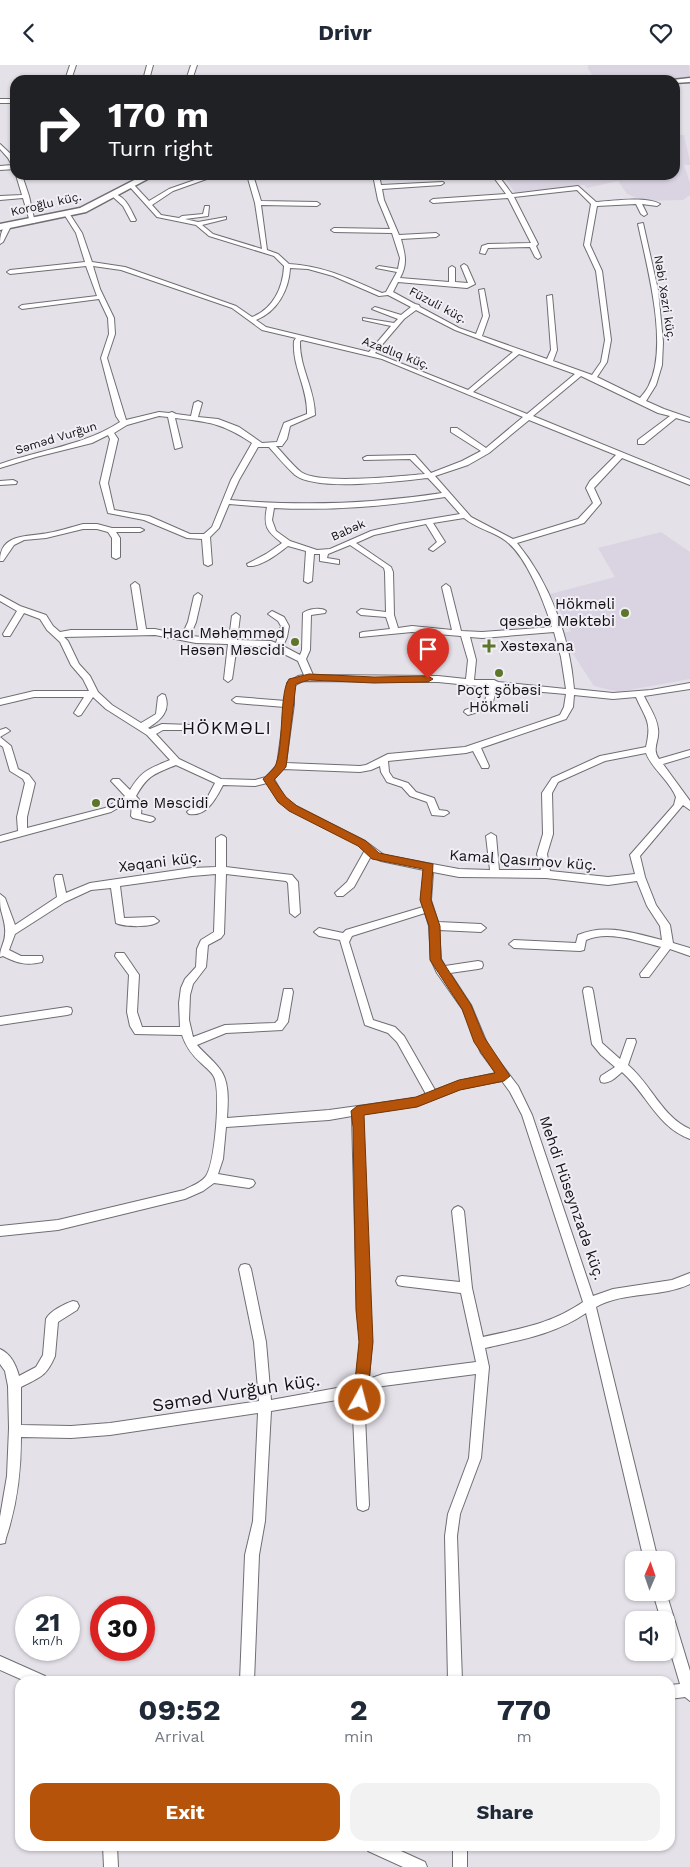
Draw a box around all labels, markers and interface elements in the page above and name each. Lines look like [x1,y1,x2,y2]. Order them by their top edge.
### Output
icon: back [15,19,43,47]
icon: heart [647,19,675,47]
text: Drivr [318,20,372,45]
text: 170 m [108,94,209,136]
icon: right [25,95,90,160]
text: Turn right [108,136,213,161]
street label: Koroğlu küç. [9,189,83,219]
street label: Nəbi Xəzri küç. [651,254,679,342]
street label: Füzuli küç. [407,284,469,326]
street label: Azadlıq küç. [360,334,432,372]
street label: Səməd Vurğun [13,419,99,457]
street label: Babək [329,516,367,544]
place label: Hökməli qəsəbə Məktəbi [499,595,615,630]
marker: Hökməli qəsəbə Məktəbi [619,607,631,619]
place label: Hacı Məhəmməd Həsən Məscidi [162,624,285,659]
pin [407,628,449,679]
icon: arrive [414,635,442,663]
marker: Hacı Məhəmməd Həsən Məscidi [289,636,301,648]
place label: Xəstəxana [500,637,574,655]
marker: Xəstəxana [482,639,496,653]
marker: Poçt şöbəsi Hökməli [493,667,505,679]
place label: Poçt şöbəsi Hökməli [457,681,541,716]
district label: HÖKMƏLI [182,717,272,738]
place label: Cümə Məscidi [106,794,209,812]
marker: Cümə Məscidi [90,797,102,809]
street label: Kamal Qasımov küç. [449,846,597,874]
street label: Xəqani küç. [117,848,203,876]
street label: Mehdi Hüseynzadə küç. [535,1114,609,1282]
street label: Səməd Vurğun küç. [151,1368,321,1416]
position arrow [333,1373,385,1425]
north arrow [625,1551,675,1601]
map controls [625,1551,675,1661]
speed limit sign: 30 [90,1596,155,1661]
text: 21 [35,1608,60,1637]
button: sound [625,1611,675,1661]
text: km/h [32,1634,63,1648]
text: 09:52 [138,1692,221,1727]
text: 2 [350,1692,368,1727]
text: 770 [497,1692,552,1727]
text: Arrival [154,1727,204,1746]
text: min [344,1727,373,1746]
text: m [517,1727,532,1746]
button: Exit [30,1783,340,1841]
button: Share [350,1783,660,1841]

